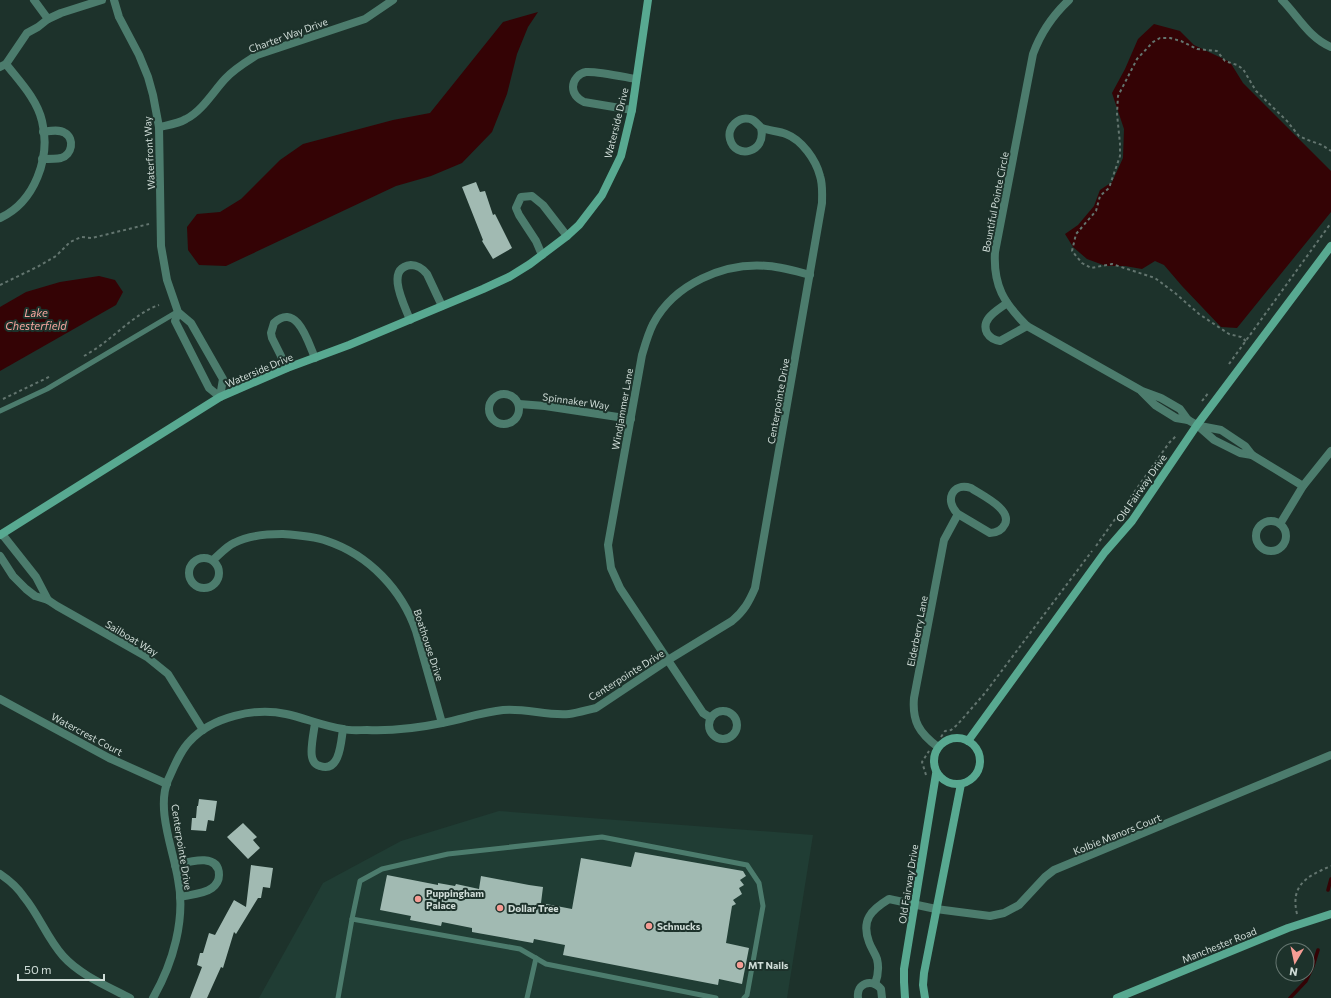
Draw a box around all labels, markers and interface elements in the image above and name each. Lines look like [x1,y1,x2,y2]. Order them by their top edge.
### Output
street label: Charter Way Drive [247,15,329,55]
street label: Waterside Drive [601,86,631,160]
street label: Waterfront Way [141,116,157,190]
street label: Bountiful Pointe Circle [979,151,1011,253]
water label: Lake Chesterfield [5,306,67,332]
street label: Waterside Drive [223,350,295,390]
street label: Centerpointe Drive [765,357,791,445]
street label: Windjammer Lane [609,367,635,451]
street label: Spinnaker Way [542,390,610,412]
street label: Old Fairway Drive [1113,452,1169,524]
street label: Elderberry Lane [904,595,930,667]
street label: Boathouse Drive [412,608,446,682]
street label: Sailboat Way [103,618,161,658]
street label: Centerpointe Drive [586,647,666,703]
street label: Watercrest Court [49,710,125,758]
street label: Centerpointe Drive [169,803,195,891]
street label: Kolbie Manors Court [1071,811,1163,857]
street label: Old Fairway Drive [896,844,920,924]
place label: Puppingham Palace [426,887,484,911]
marker: Puppingham Palace [413,894,423,904]
place label: Dollar Tree [508,902,558,914]
marker: Dollar Tree [495,903,505,913]
place label: Schnucks [657,920,701,932]
marker: Schnucks [644,921,654,931]
street label: Manchester Road [1180,924,1258,965]
north arrow [1275,942,1315,982]
scale bar [18,956,104,982]
place label: MT Nails [748,959,789,971]
marker: MT Nails [735,960,745,970]
text: 50 m [24,962,52,976]
text: N [1288,965,1298,979]

